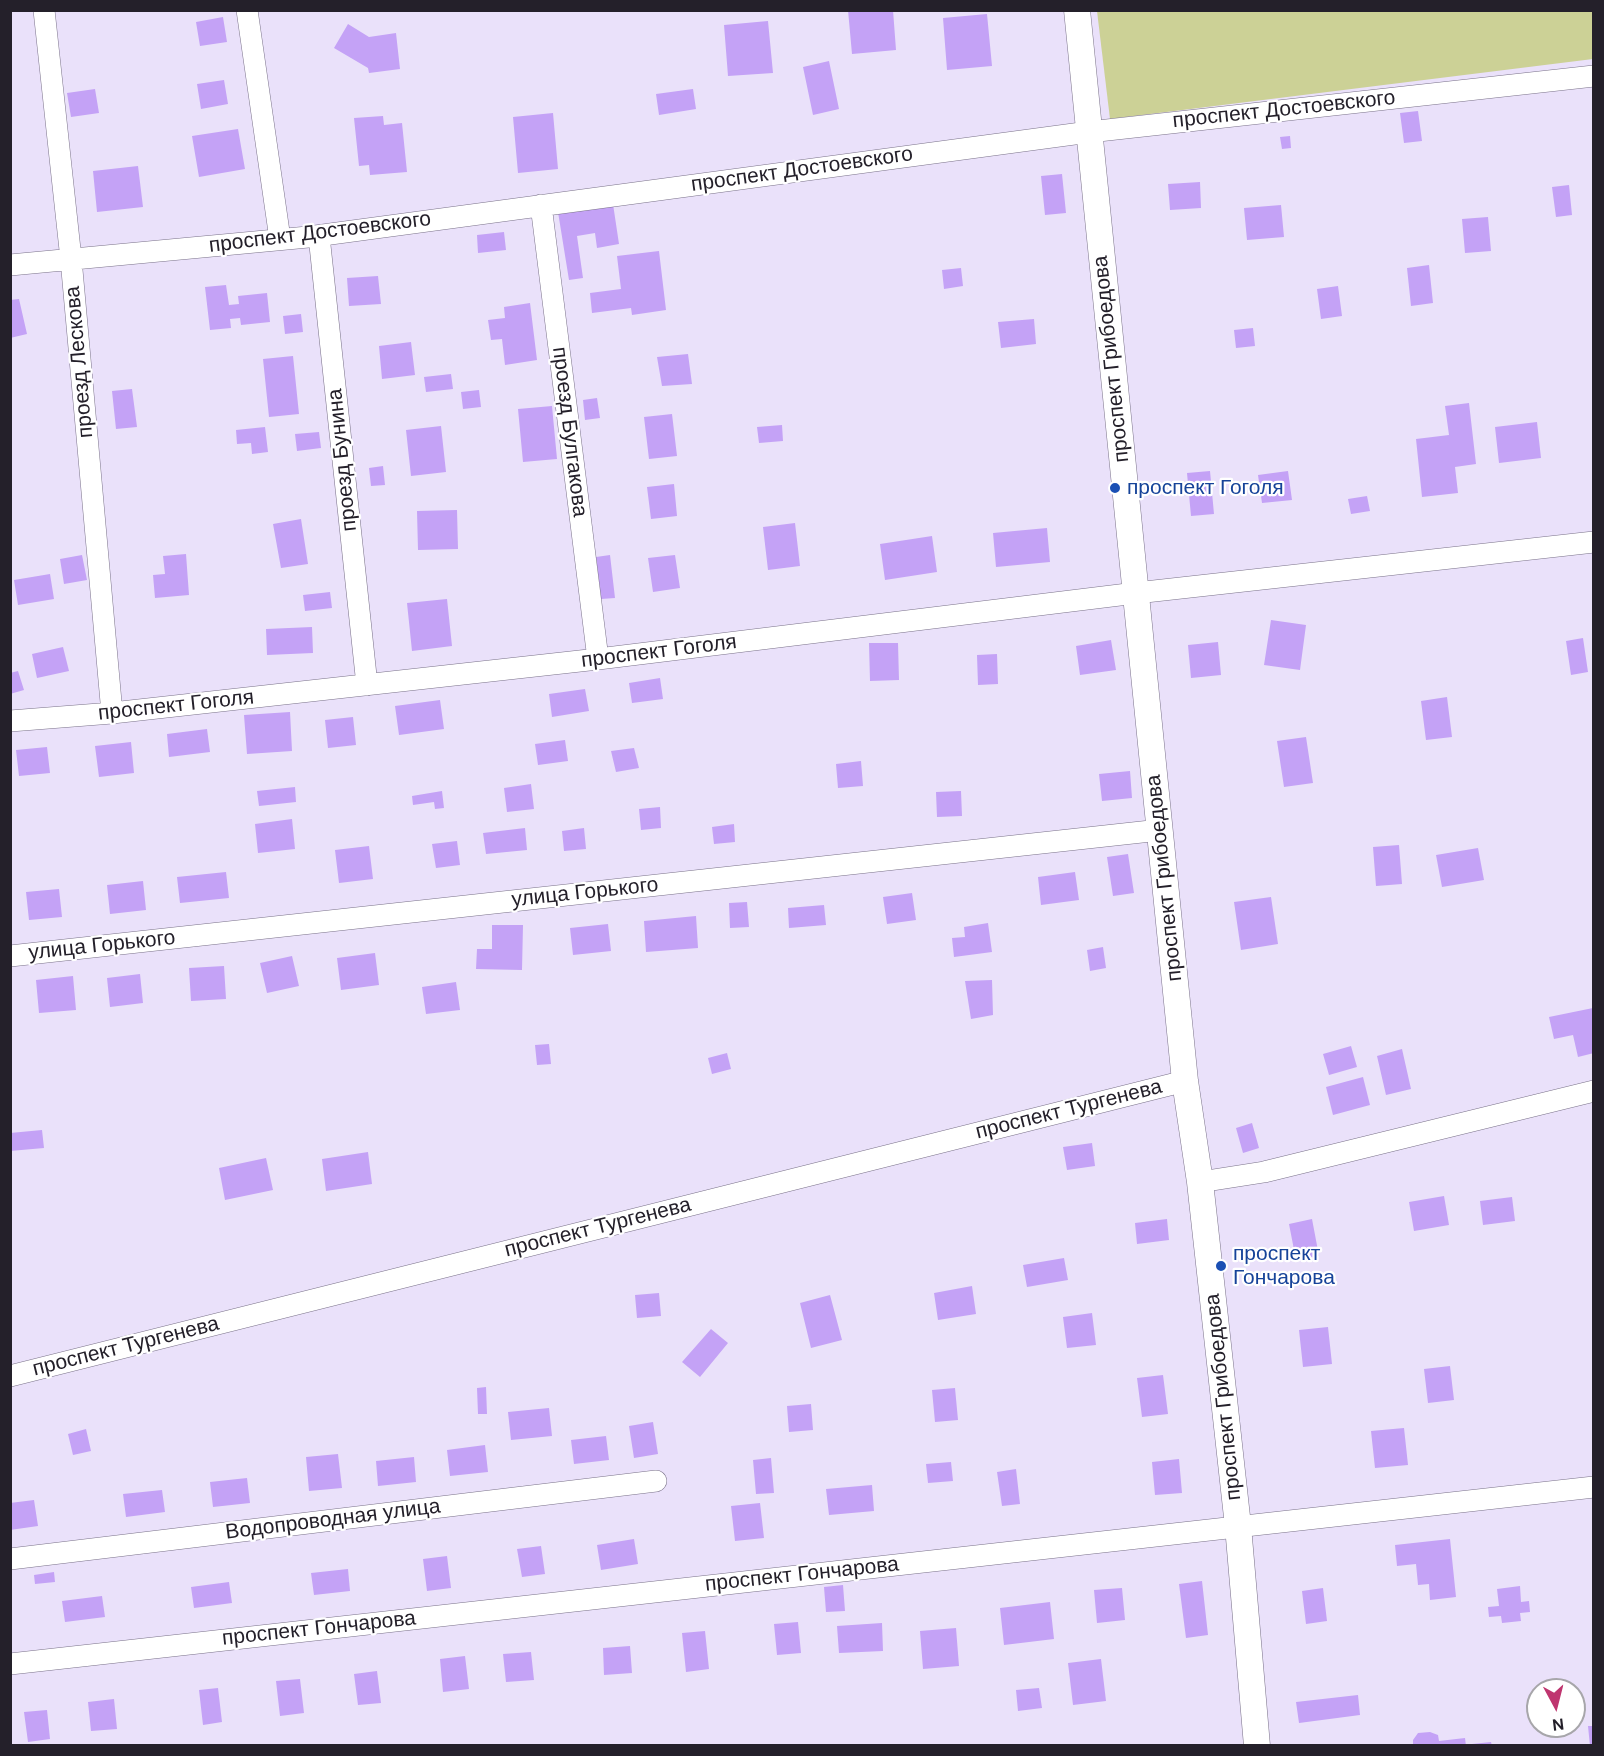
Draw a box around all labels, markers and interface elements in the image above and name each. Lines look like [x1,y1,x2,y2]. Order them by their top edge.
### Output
street label: проспект Достоевского [1171,86,1397,134]
street label: проспект Достоевского [689,142,915,198]
street label: проспект Достоевского [207,207,433,259]
street label: проспект Грибоедова [1089,254,1135,464]
street label: проезд Лескова [61,285,99,439]
street label: проезд Булгакова [546,346,592,518]
street label: проезд Бунина [323,387,363,533]
place label: проспект Гоголя [1127,475,1284,501]
marker: проспект Гоголя [1108,481,1122,495]
street label: проспект Гоголя [580,630,738,674]
street label: проспект Гоголя [97,685,255,727]
street label: проспект Грибоедова [1142,773,1188,983]
street label: улица Горького [510,873,660,913]
street label: улица Горького [27,926,177,966]
street label: проспект Тургенева [973,1075,1165,1145]
street label: проспект Тургенева [502,1193,694,1263]
place label: проспект Гончарова [1233,1241,1335,1291]
marker: проспект Гончарова [1214,1259,1228,1273]
street label: проспект Грибоедова [1201,1292,1247,1502]
street label: проспект Тургенева [30,1312,222,1382]
street label: Водопроводная улица [224,1494,442,1546]
street label: проспект Гончарова [704,1552,900,1598]
street label: проспект Гончарова [221,1606,417,1652]
north arrow [1526,1678,1586,1738]
text: N [1551,1713,1565,1736]

